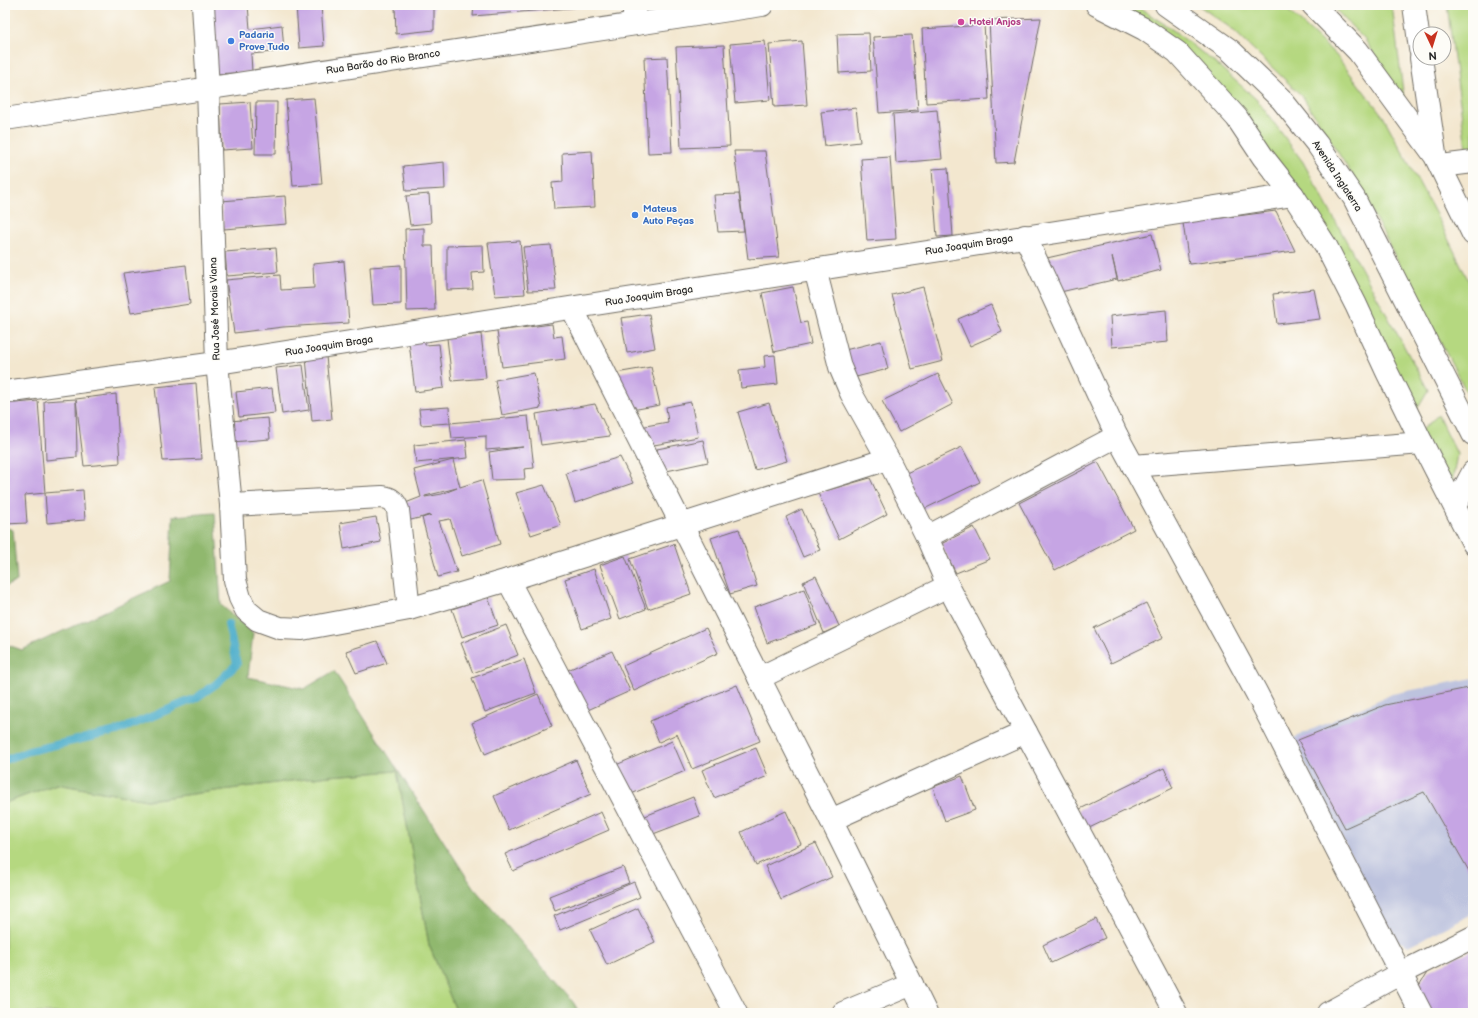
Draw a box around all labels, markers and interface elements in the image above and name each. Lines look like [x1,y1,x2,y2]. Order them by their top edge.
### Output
place label: Hotel Anjos [969,16,1021,28]
marker: Hotel Anjos [956,17,966,27]
north arrow [1412,26,1452,66]
place label: Padaria Prove Tudo [239,29,290,53]
marker: Padaria Prove Tudo [226,36,236,46]
street label: Rua Barão do Rio Branco [325,47,441,77]
text: N [1428,49,1437,62]
street label: Avenida Inglaterra [1310,138,1365,214]
place label: Mateus Auto Peças [642,203,694,227]
marker: Mateus Auto Peças [630,210,640,220]
street label: Rua Joaquim Braga [924,232,1014,258]
street label: Rua José Morais Viana [207,257,223,361]
street label: Rua Joaquim Braga [604,283,694,309]
street label: Rua Joaquim Braga [284,333,374,359]

